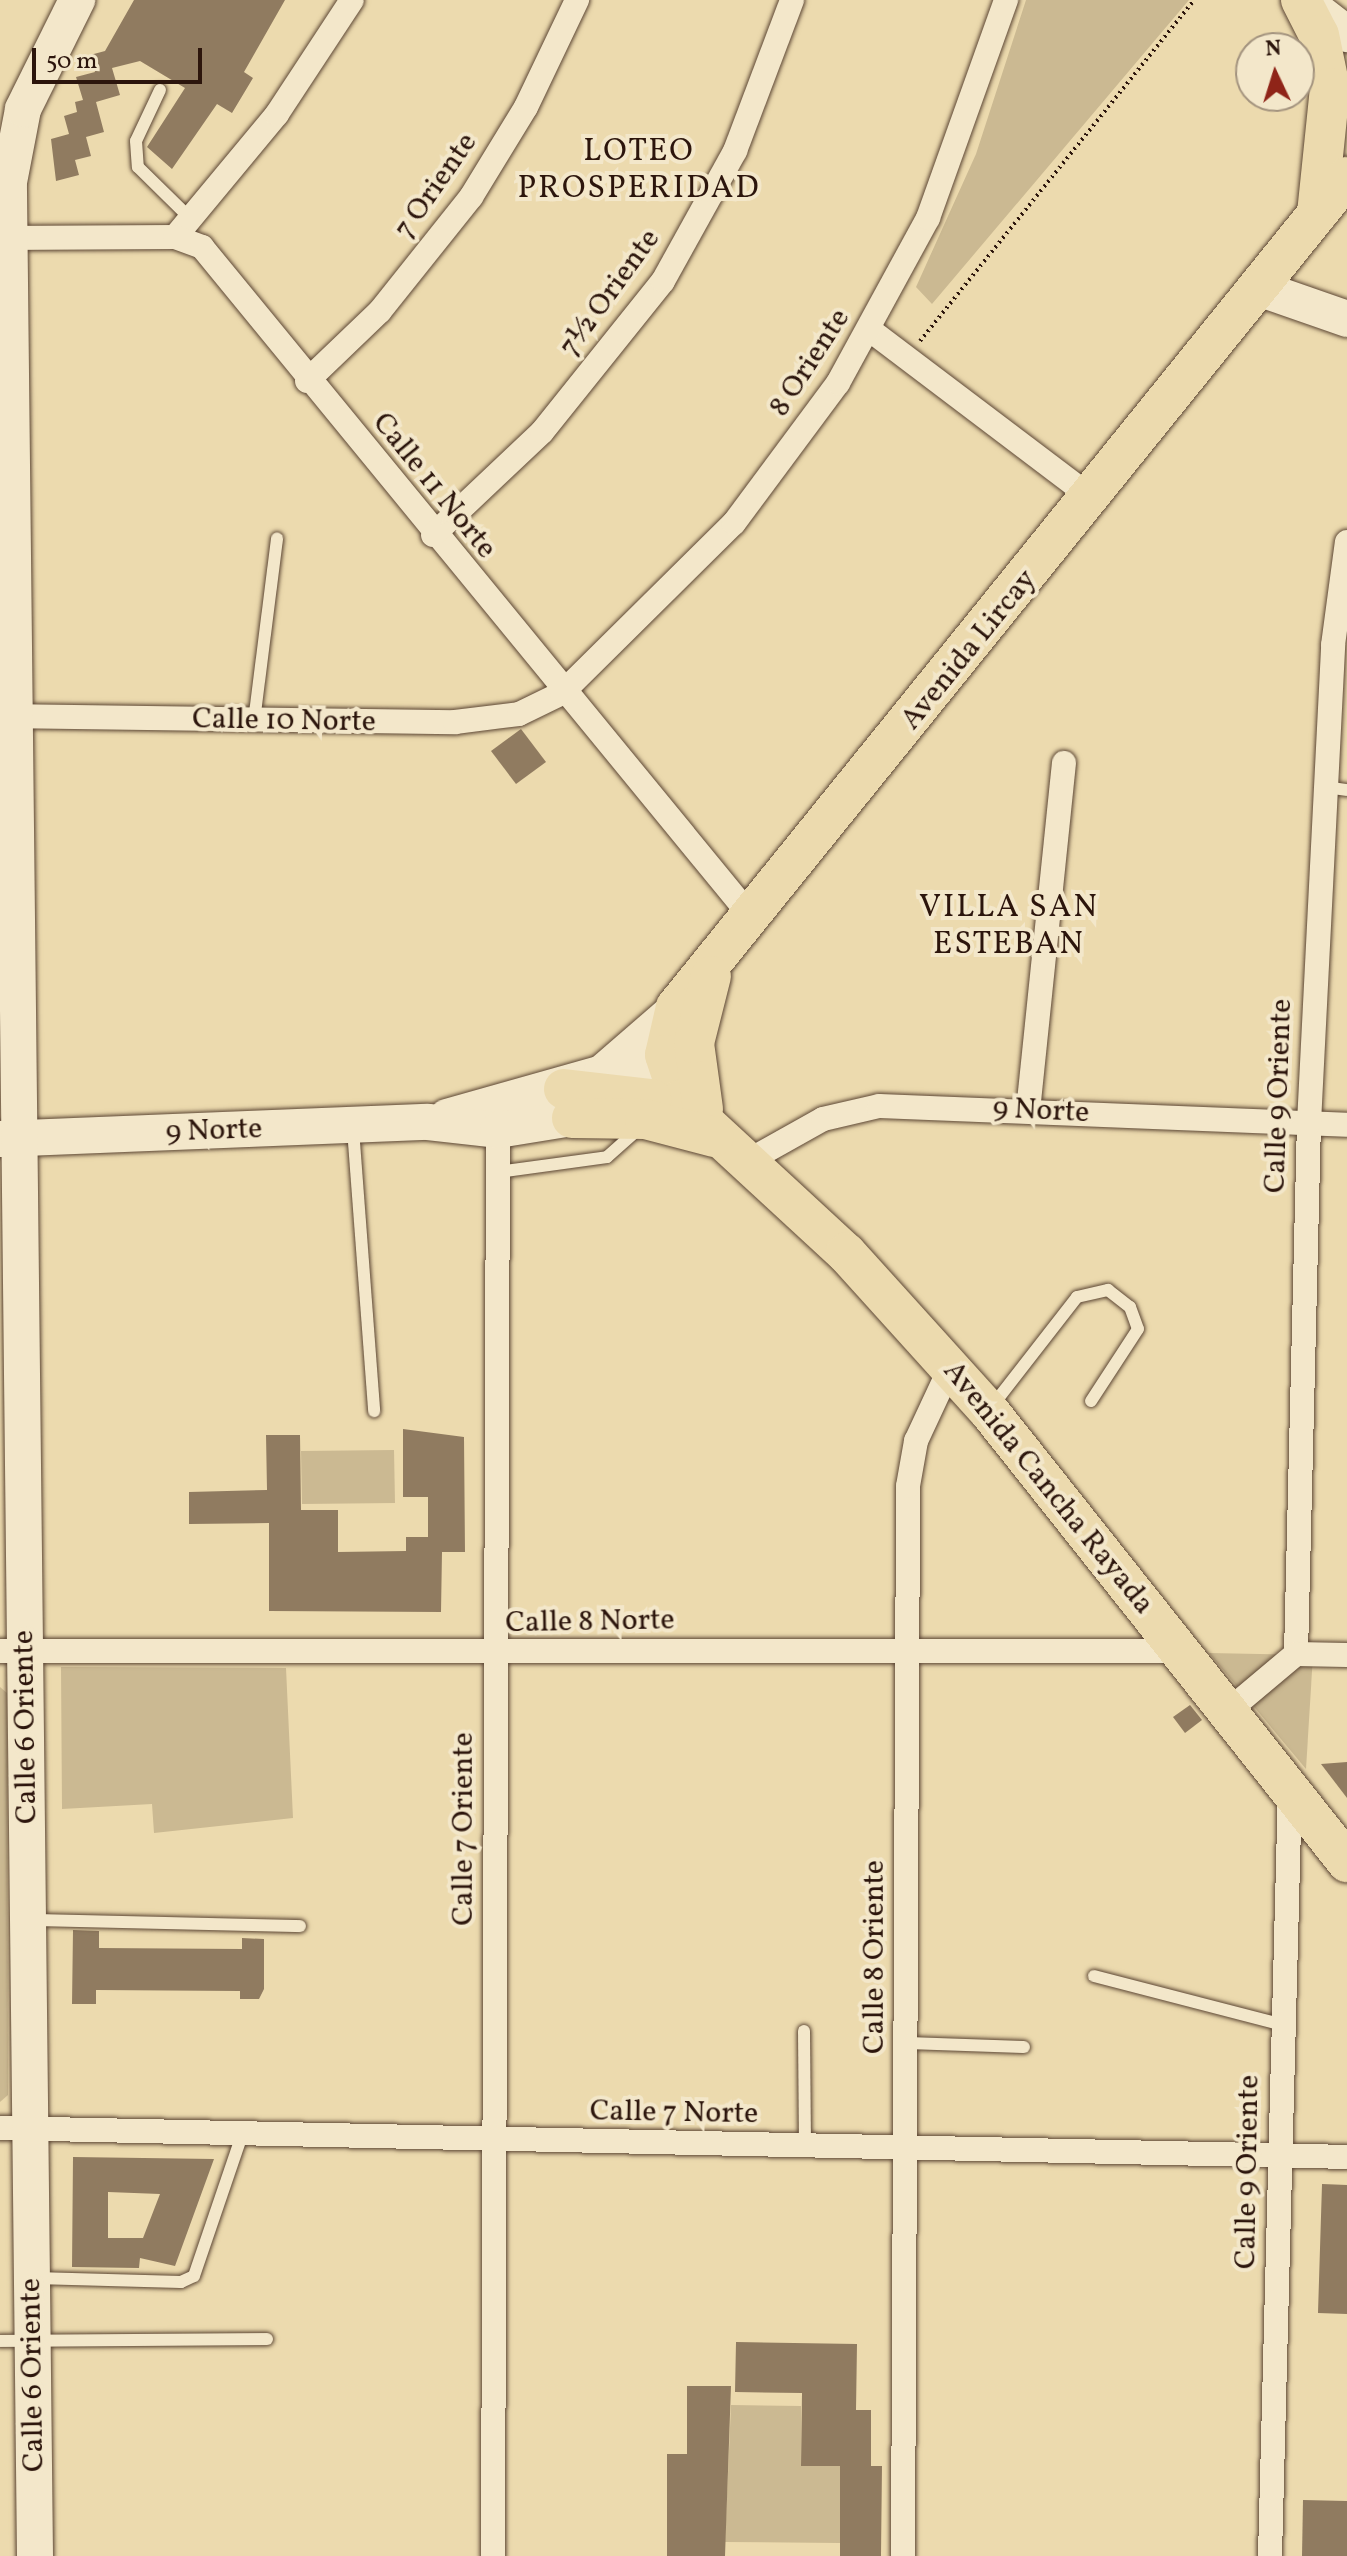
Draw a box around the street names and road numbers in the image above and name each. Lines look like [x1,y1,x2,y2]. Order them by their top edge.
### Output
street label: 7 Oriente [387,126,485,246]
street label: 7½ Oriente [552,222,668,364]
street label: 8 Oriente [762,302,858,424]
street label: Calle 11 Norte [364,406,504,566]
street label: Avenida Lircay [893,563,1045,737]
street label: Calle 10 Norte [192,701,376,741]
street label: Calle 9 Oriente [1258,998,1300,1194]
street label: 9 Norte [992,1090,1090,1132]
street label: 9 Norte [165,1111,263,1151]
street label: Avenida Cancha Rayada [935,1354,1161,1622]
street label: Calle 8 Norte [505,1603,675,1641]
street label: Calle 6 Oriente [6,1630,46,1824]
street label: Calle 7 Oriente [446,1732,482,1926]
street label: Calle 8 Oriente [857,1860,893,2054]
street label: Calle 9 Oriente [1228,2075,1268,2269]
street label: Calle 7 Norte [589,2094,759,2132]
street label: Calle 6 Oriente [13,2278,53,2472]

